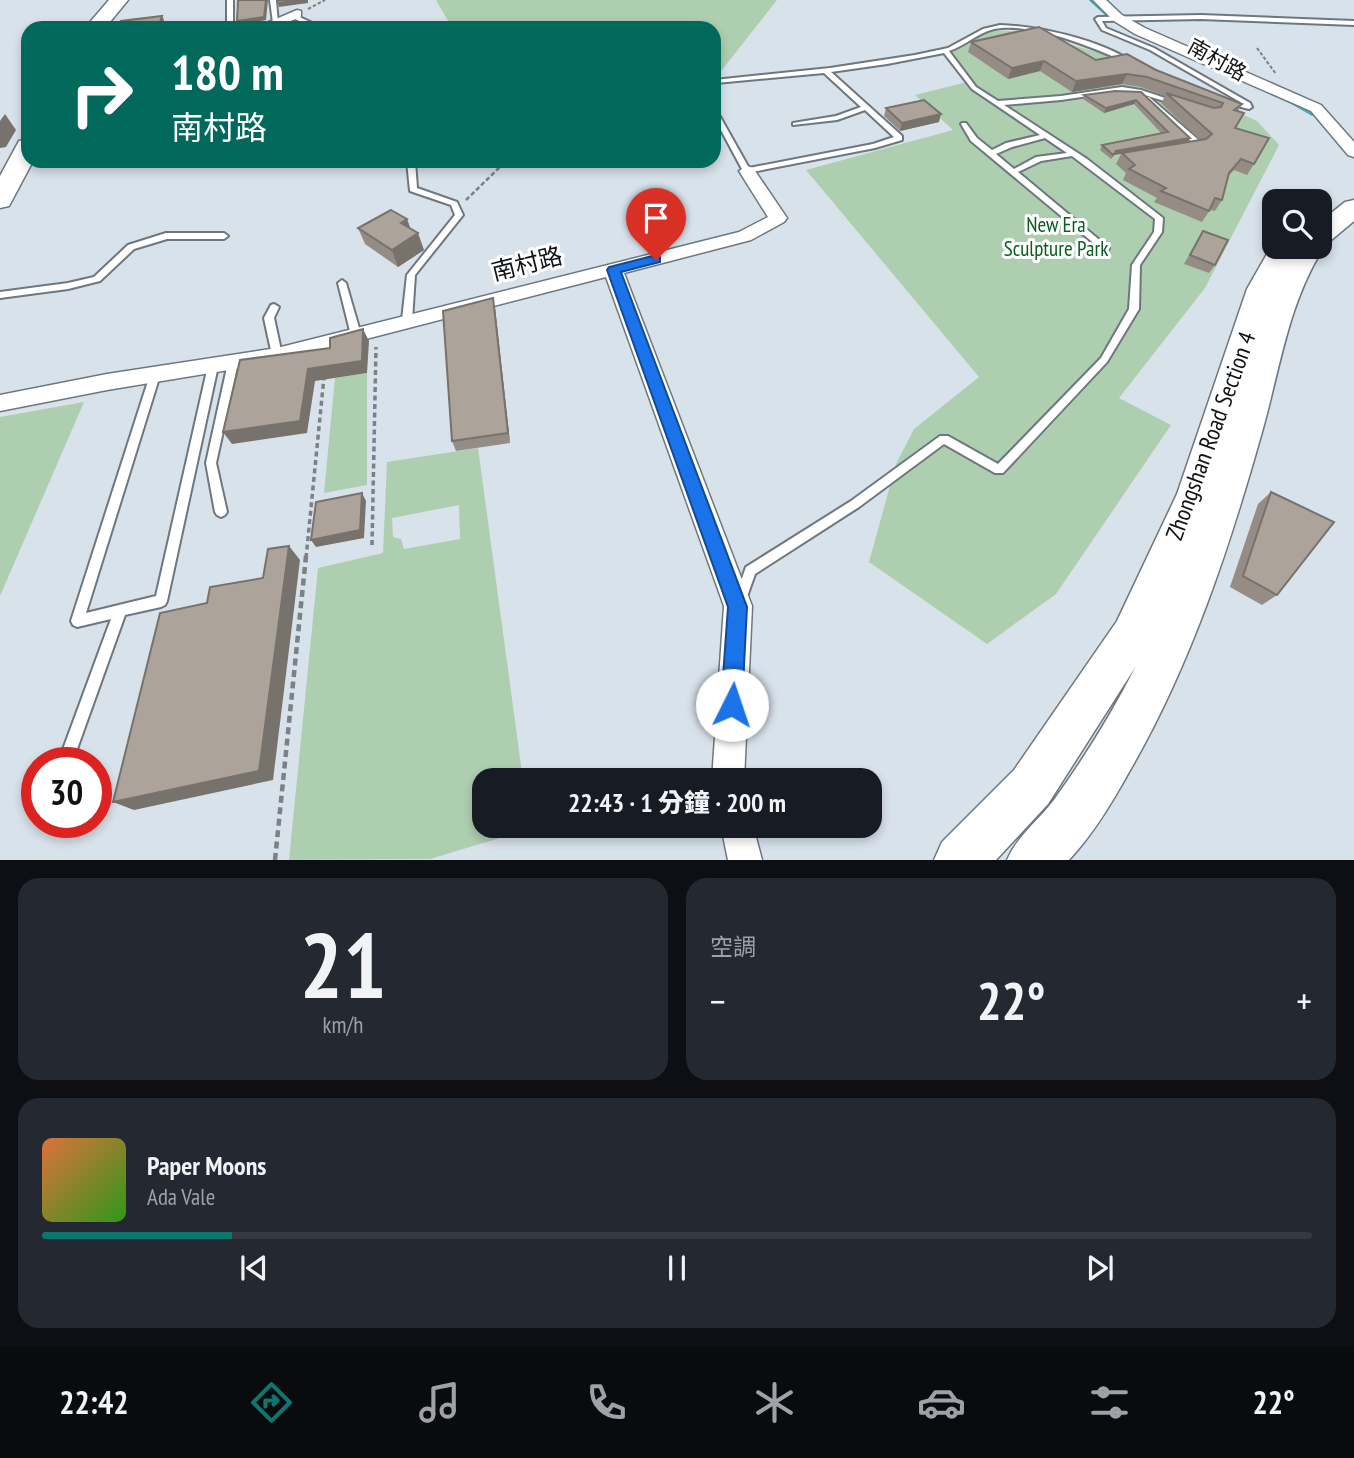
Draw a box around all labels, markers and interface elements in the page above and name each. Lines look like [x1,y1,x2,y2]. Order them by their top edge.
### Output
street label: 南村路 [1183,32,1251,87]
text: 180 m [171,40,284,104]
icon: right [56,49,147,140]
text: 南村路 [171,106,267,148]
pin [626,188,686,260]
map controls [1262,189,1332,259]
button: search [1262,189,1332,259]
icon: arrive [637,199,675,237]
park label: New Era Sculpture Park [1004,211,1108,262]
street label: 南村路 [488,240,566,287]
street label: Zhongshan Road Section 4 [1158,327,1263,544]
position arrow [695,668,769,742]
speed limit sign: 30 [21,747,112,838]
text: 22:43 · 1 分鐘 · 200 m [568,786,786,819]
text: 21 [300,905,387,1023]
text: 空調 [710,932,756,961]
text: 22° [977,967,1045,1034]
text: − [710,976,726,1025]
text: + [1296,976,1312,1025]
text: km/h [323,1010,363,1039]
text: Paper Moons [147,1149,266,1182]
text: Ada Vale [147,1182,215,1211]
icon: previous [235,1249,273,1287]
icon: pause [658,1249,696,1287]
icon: next [1081,1249,1119,1287]
icon: directions [247,1378,296,1427]
icon: music [415,1378,464,1427]
icon: phone [582,1378,631,1427]
icon: climate [750,1378,799,1427]
icon: car [917,1378,966,1427]
icon: filters [1085,1378,1134,1427]
text: 22:42 [59,1381,129,1423]
text: 22° [1252,1381,1295,1423]

